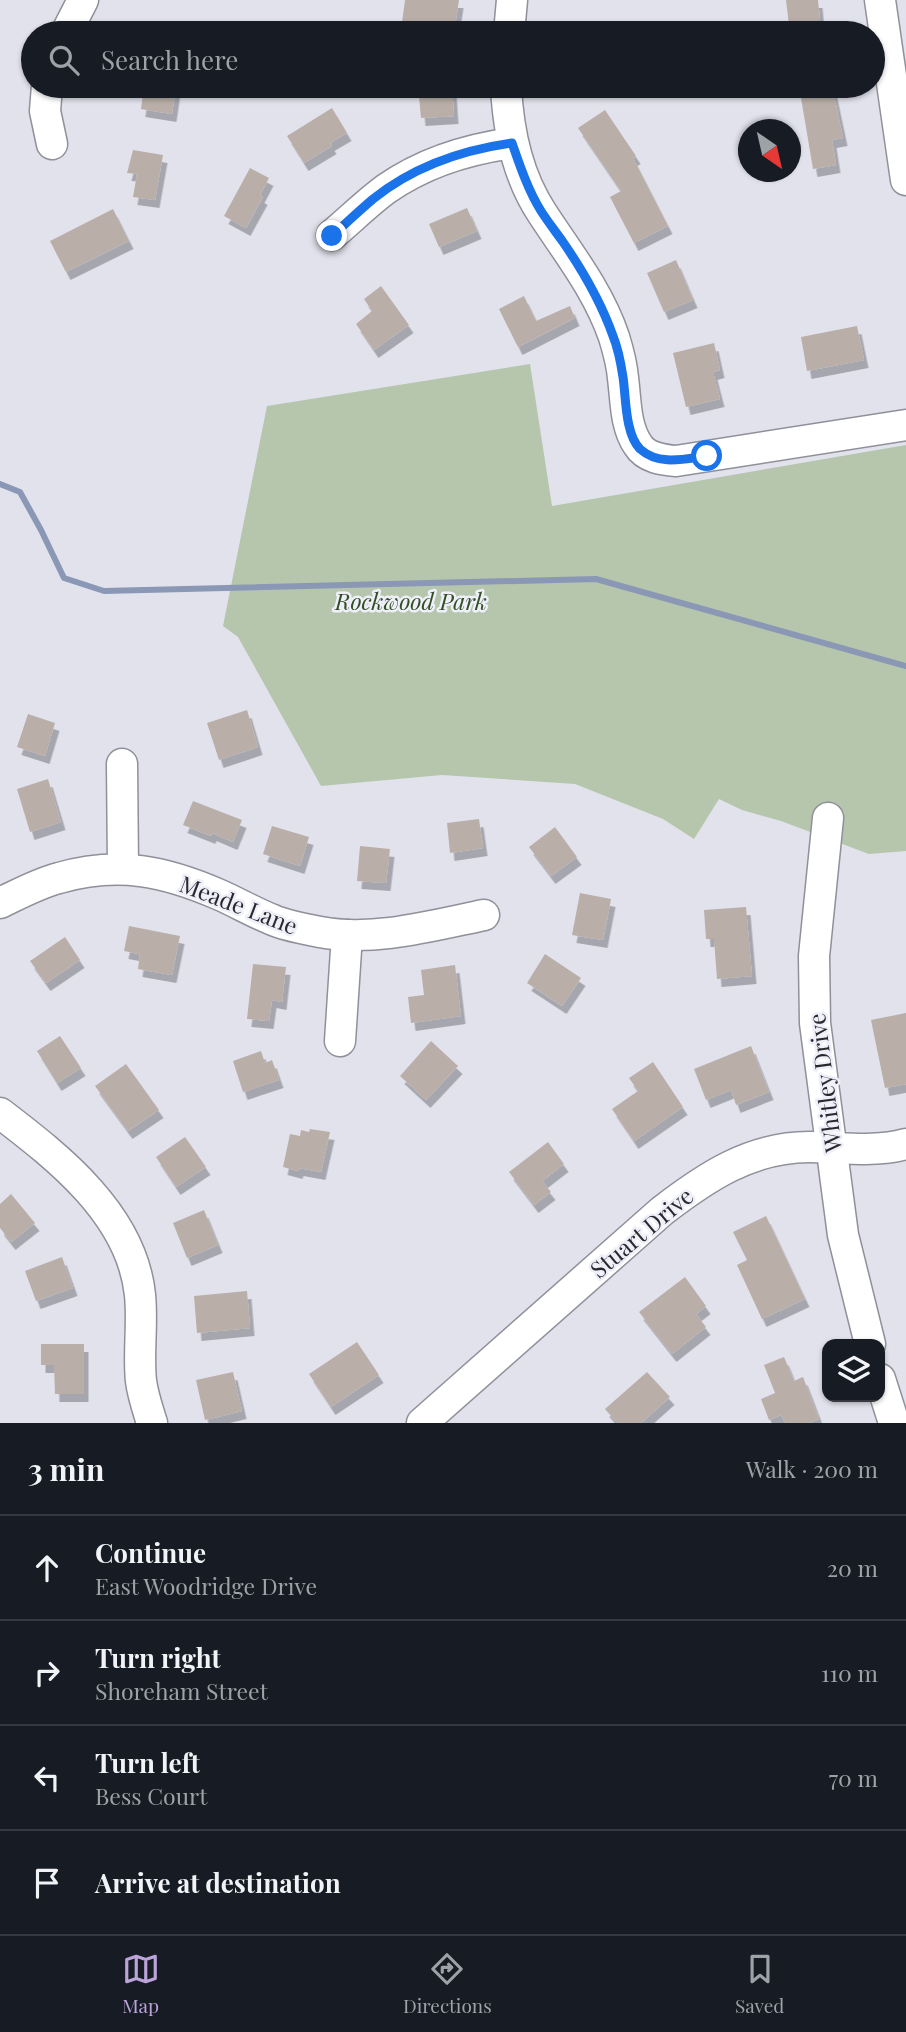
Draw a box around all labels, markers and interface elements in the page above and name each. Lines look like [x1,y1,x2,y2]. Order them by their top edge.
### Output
search box [21,21,885,98]
icon: search [45,41,83,79]
text: Search here [101,42,238,77]
north arrow [738,119,801,182]
route end [316,220,347,251]
route start [691,440,722,471]
park label: Rockwood Park [334,585,487,616]
street label: Meade Lane [176,867,302,941]
street label: Whitley Drive [800,1012,848,1155]
street label: Stuart Drive [583,1180,699,1284]
map controls [822,1339,885,1402]
button: layers [822,1339,885,1402]
text: 3 min [28,1449,104,1489]
text: Walk · 200 m [746,1453,878,1484]
text: Continue [95,1535,206,1570]
icon: ahead [28,1549,66,1587]
text: 20 m [827,1552,878,1583]
text: East Woodridge Drive [95,1570,317,1601]
text: Turn right [95,1640,221,1675]
icon: right [28,1654,66,1692]
text: 110 m [821,1657,878,1688]
text: Shoreham Street [95,1675,268,1706]
text: Turn left [95,1745,200,1780]
icon: left [28,1759,66,1797]
text: 70 m [829,1762,878,1793]
text: Bess Court [95,1780,207,1811]
icon: arrive [28,1864,66,1902]
text: Arrive at destination [95,1865,341,1900]
tab: Map [122,1950,160,2018]
tab: Directions [403,1950,492,2018]
tab: Saved [735,1950,784,2018]

